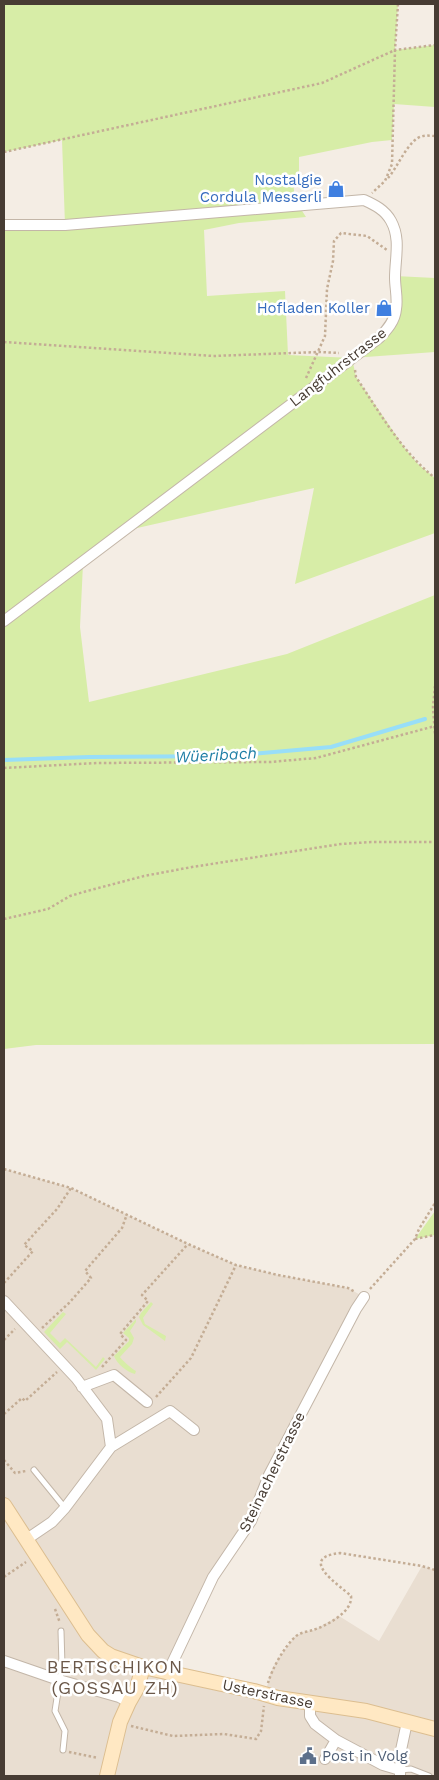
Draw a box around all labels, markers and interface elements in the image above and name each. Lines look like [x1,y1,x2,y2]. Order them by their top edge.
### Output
place label: Nostalgie Cordula Messerli [200,171,322,206]
shop icon: Nostalgie Cordula Messerli [326,179,346,199]
shop icon: Hofladen Koller [374,298,394,318]
place label: Hofladen Koller [257,299,370,317]
street label: Langfuhrstrasse [286,324,390,410]
water label: Wüeribach [175,743,257,767]
street label: Steinacherstrasse [235,1409,309,1535]
district label: BERTSCHIKON (GOSSAU ZH) [47,1656,183,1698]
street label: Usterstrasse [221,1676,315,1712]
public building icon: Post in Volg [298,1746,318,1766]
place label: Post in Volg [322,1747,408,1765]

